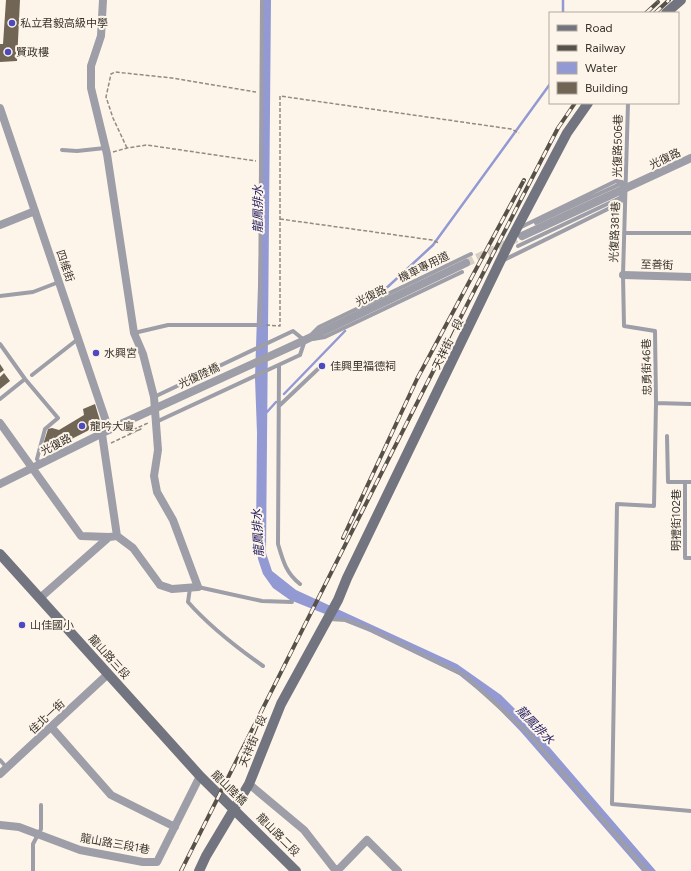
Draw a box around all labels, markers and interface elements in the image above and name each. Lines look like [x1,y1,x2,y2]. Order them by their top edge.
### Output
legend [549,12,679,104]
place label: 私立君毅高級中學 [20,17,108,30]
marker: 私立君毅高級中學 [7,18,17,28]
text: Road [585,21,613,35]
text: Railway [585,41,626,55]
place label: 賢政樓 [16,46,49,59]
marker: 賢政樓 [3,47,13,57]
text: Water [585,61,617,75]
text: Building [585,81,628,95]
street label: 光復路506巷 [611,114,625,178]
street label: 光復路 [647,146,683,172]
water label: 龍鳳排水 [251,184,265,233]
street label: 光復路381巷 [607,201,623,263]
street label: 四維街 [53,248,77,284]
street label: 機車專用道 [396,249,452,285]
street label: 至善街 [640,258,674,272]
street label: 光復路 [353,283,389,309]
street label: 天祥街一段 [430,316,466,372]
street label: 忠勇街46巷 [640,338,654,396]
place label: 水興宮 [104,347,137,360]
marker: 水興宮 [91,348,101,358]
place label: 佳興里福德祠 [330,360,396,373]
street label: 光復陸橋 [176,361,222,391]
marker: 佳興里福德祠 [317,361,327,371]
place label: 龍吟大廈 [90,420,134,433]
marker: 龍吟大廈 [77,421,87,431]
street label: 光復路 [38,432,74,458]
street label: 明禮街102巷 [670,489,683,551]
water label: 龍鳳排水 [250,508,266,557]
place label: 山佳國小 [30,619,74,632]
marker: 山佳國小 [17,620,27,630]
street label: 龍山路三段 [86,632,132,682]
street label: 佳北一街 [26,697,68,737]
water label: 龍鳳排水 [513,703,557,748]
street label: 天祥街一段 [237,713,269,769]
street label: 龍山陸橋 [209,768,249,808]
street label: 龍山路二段 [254,811,302,859]
street label: 龍山路三段1巷 [79,831,151,857]

